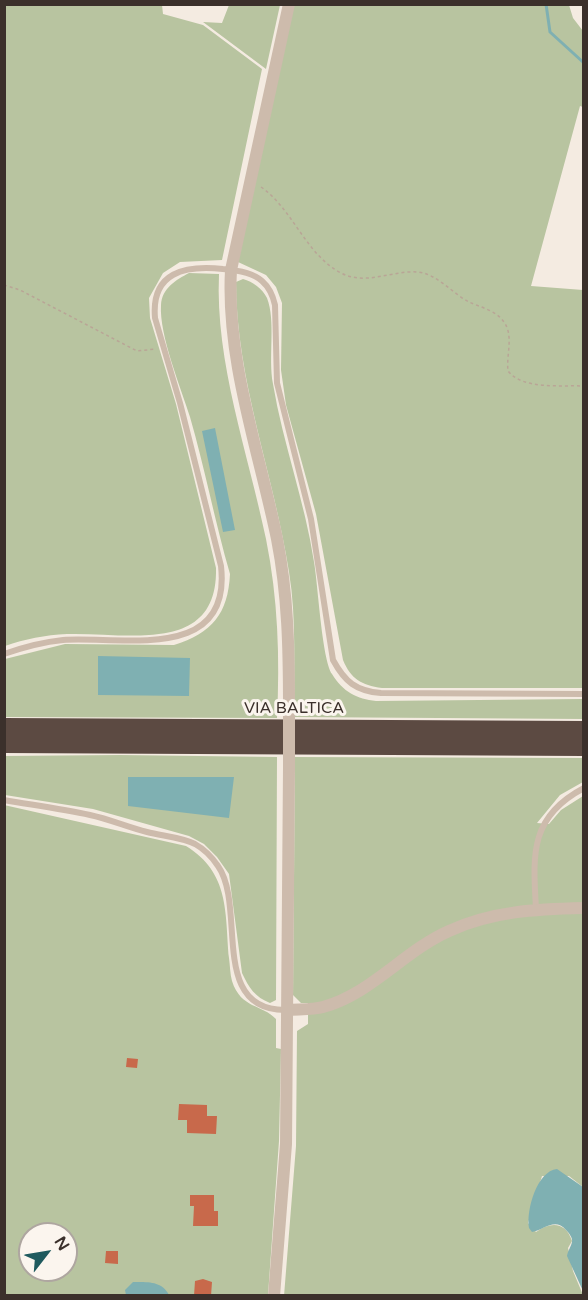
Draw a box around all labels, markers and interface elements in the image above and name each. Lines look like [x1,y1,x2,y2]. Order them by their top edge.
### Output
street label: VIA BALTICA [244,699,344,719]
north arrow [18,1222,78,1282]
text: N [50,1233,74,1254]

